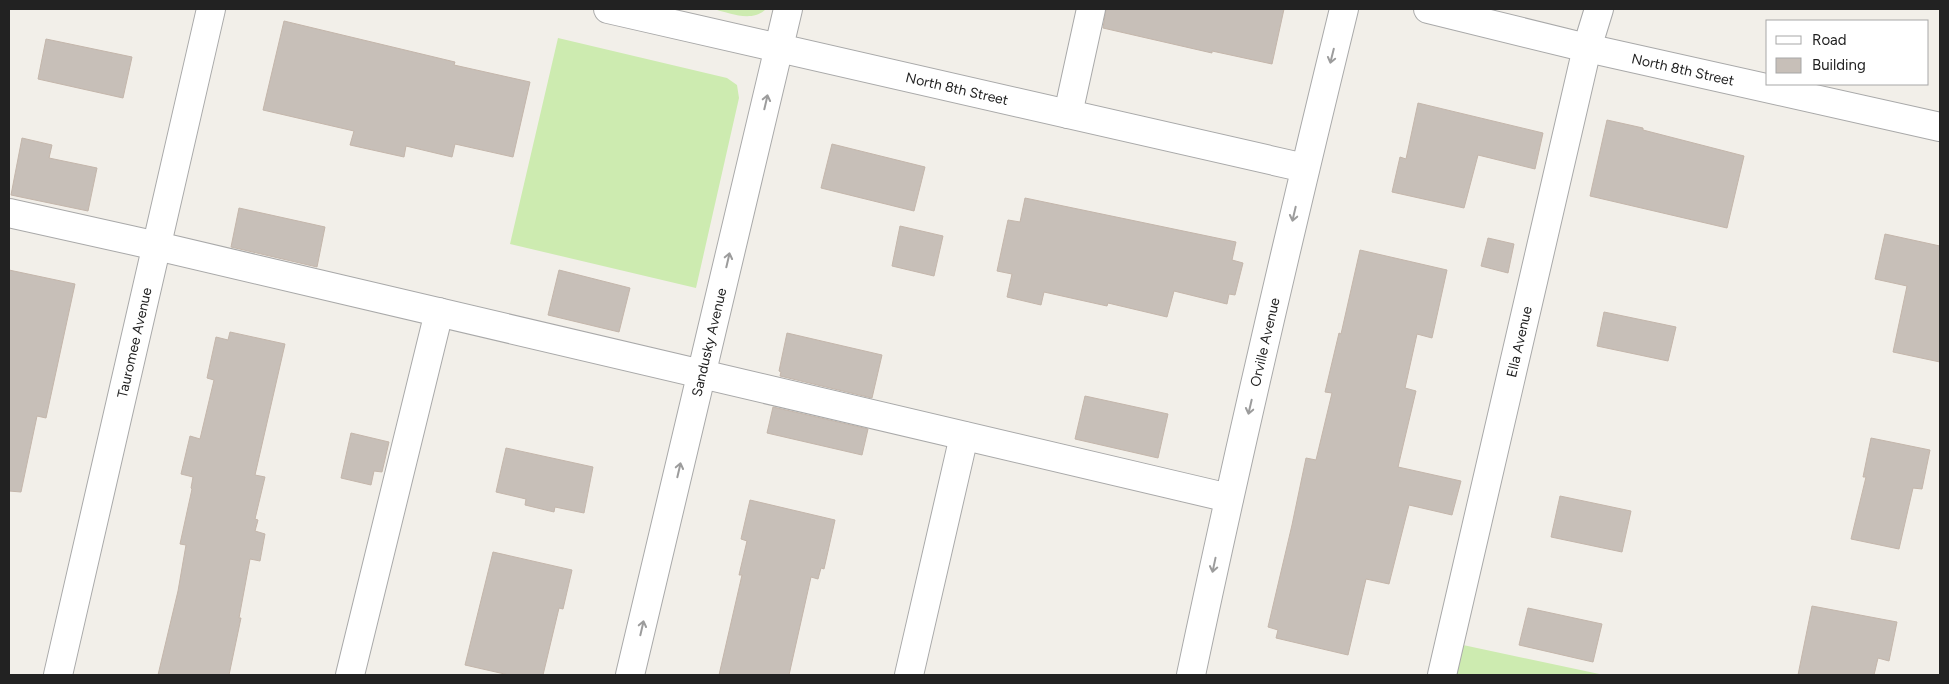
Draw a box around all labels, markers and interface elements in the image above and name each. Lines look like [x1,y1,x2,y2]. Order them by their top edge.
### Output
legend [1766,20,1929,85]
text: Road [1812,31,1847,49]
one-way arrow [1327,48,1336,64]
street label: North 8th Street [1630,50,1736,90]
text: Building [1812,56,1866,74]
street label: North 8th Street [904,69,1010,109]
one-way arrow [762,95,771,111]
one-way arrow [1289,206,1298,222]
one-way arrow [724,253,733,269]
street label: Tauromee Avenue [114,286,156,400]
street label: Sandusky Avenue [688,286,731,398]
street label: Orville Avenue [1247,296,1284,388]
street label: Ella Avenue [1503,304,1536,379]
one-way arrow [1245,398,1254,414]
one-way arrow [675,462,684,478]
one-way arrow [1209,557,1219,573]
one-way arrow [638,620,647,636]

